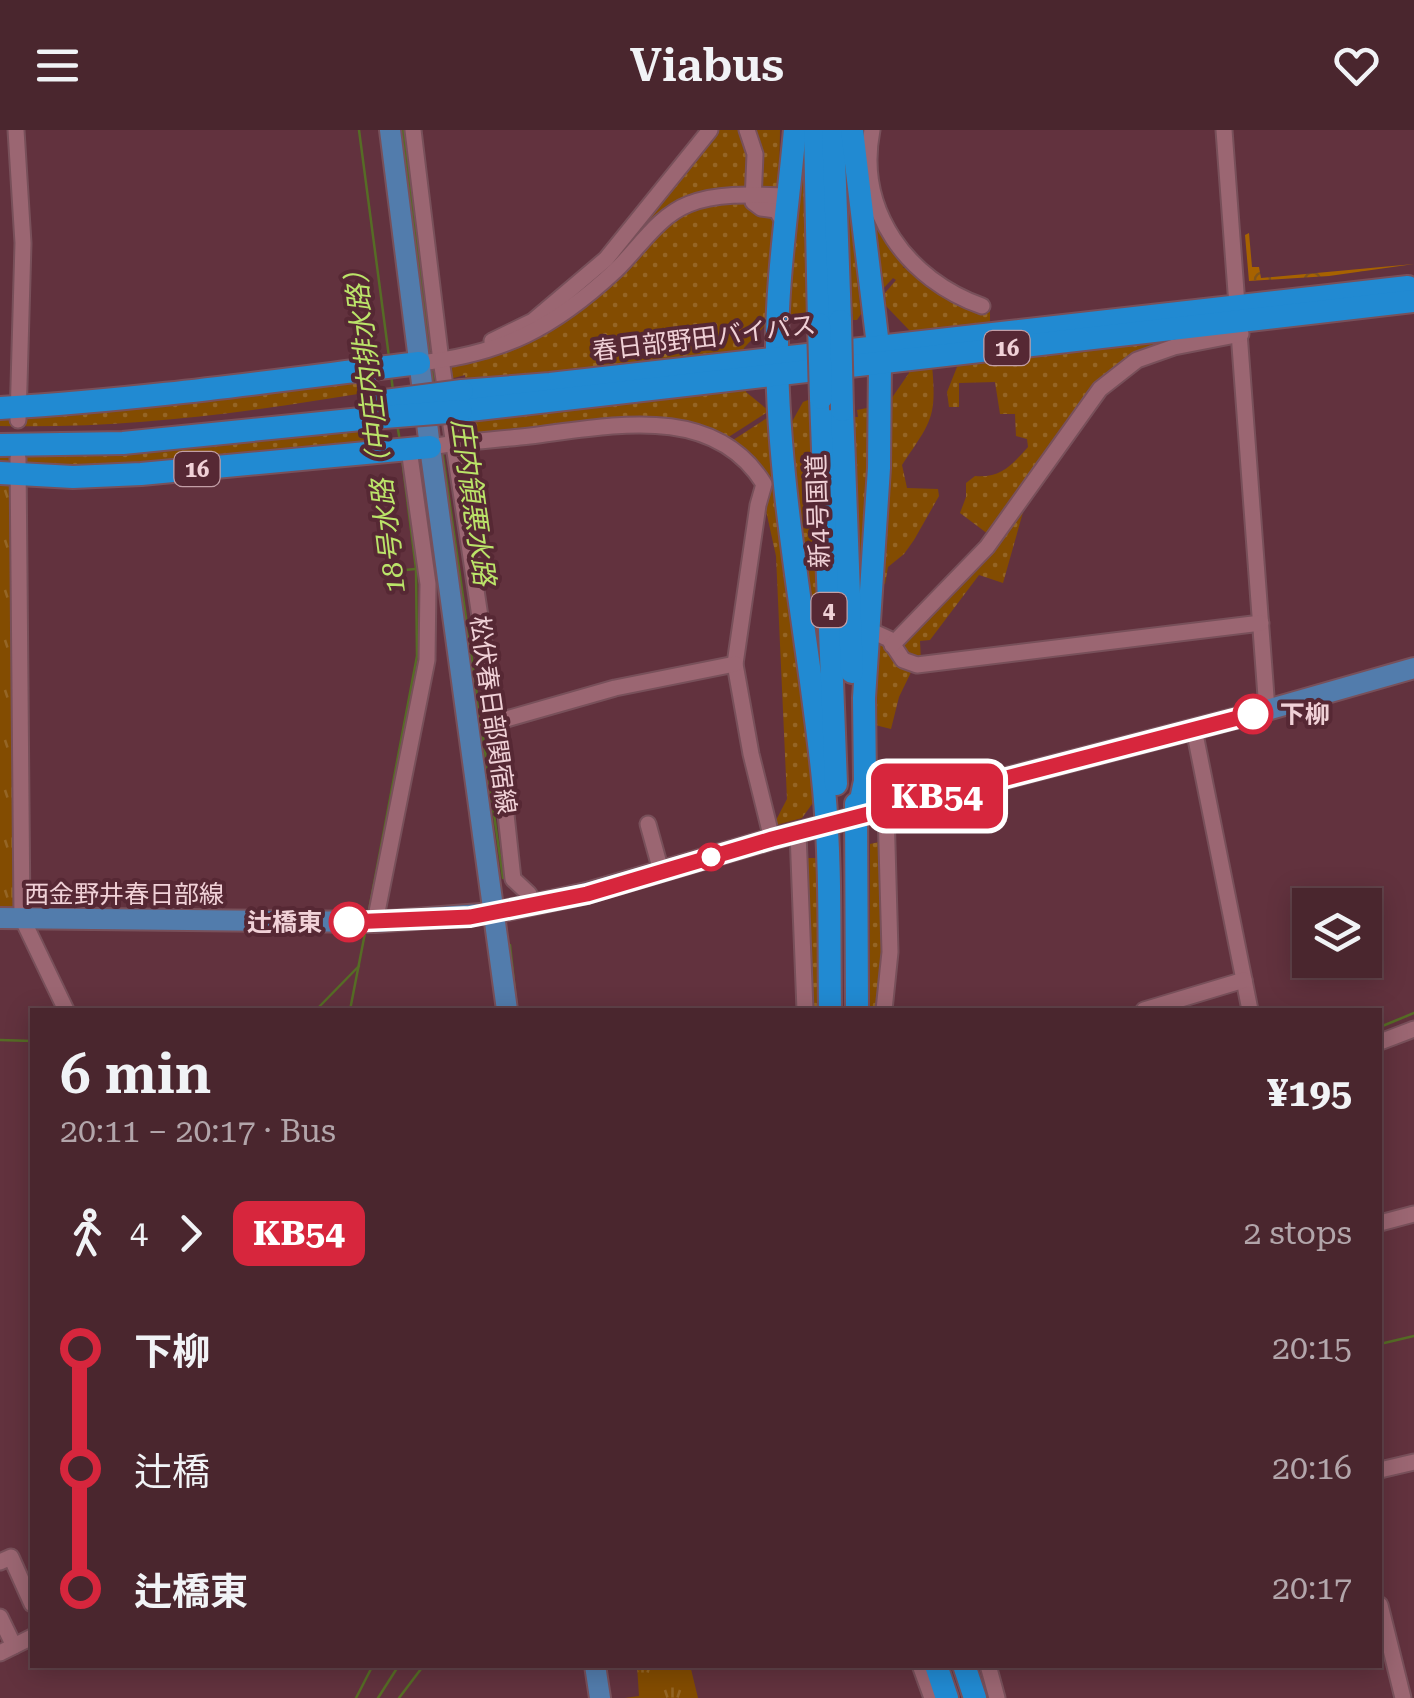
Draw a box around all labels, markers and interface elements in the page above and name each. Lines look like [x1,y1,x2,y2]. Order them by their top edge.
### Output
icon: menu [30,38,85,93]
icon: heart [1329,38,1384,93]
text: Viabus [630,39,784,92]
water label: 18号水路（中庄内排水路） [338,255,412,595]
street label: 春日部野田バイパス [591,310,817,366]
road number: 16 [984,331,1030,365]
water label: 庄内領悪水路 [445,417,501,589]
road number: 16 [174,452,220,486]
street label: 新4号国道 [802,454,834,568]
road number: 4 [812,593,846,627]
street label: 松伏春日部関宿線 [465,614,521,816]
marker: 下柳 [1234,695,1272,733]
place label: 下柳 [1280,700,1330,729]
line badge: KB54 [867,764,1007,828]
text: KB54 [891,776,983,817]
unlabelled marker [698,844,724,870]
street label: 西金野井春日部線 [24,880,224,909]
map controls [1292,888,1382,978]
button: layers [1292,888,1382,978]
marker: 辻橋東 [330,903,368,941]
place label: 辻橋東 [247,908,322,937]
text: 6 min [60,1042,211,1106]
text: ¥195 [1267,1071,1352,1115]
text: 20:11 – 20:17 · Bus [60,1112,336,1150]
icon: walk [60,1206,115,1261]
icon: forward [163,1206,218,1261]
text: KB54 [253,1213,345,1254]
text: 4 [130,1214,148,1252]
text: 2 stops [1243,1214,1352,1252]
text: 20:15 [1272,1329,1352,1367]
text: 下柳 [134,1330,210,1374]
text: 20:16 [1272,1449,1352,1487]
text: 辻橋 [134,1450,210,1494]
text: 20:17 [1272,1569,1352,1607]
text: 辻橋東 [134,1570,248,1614]

